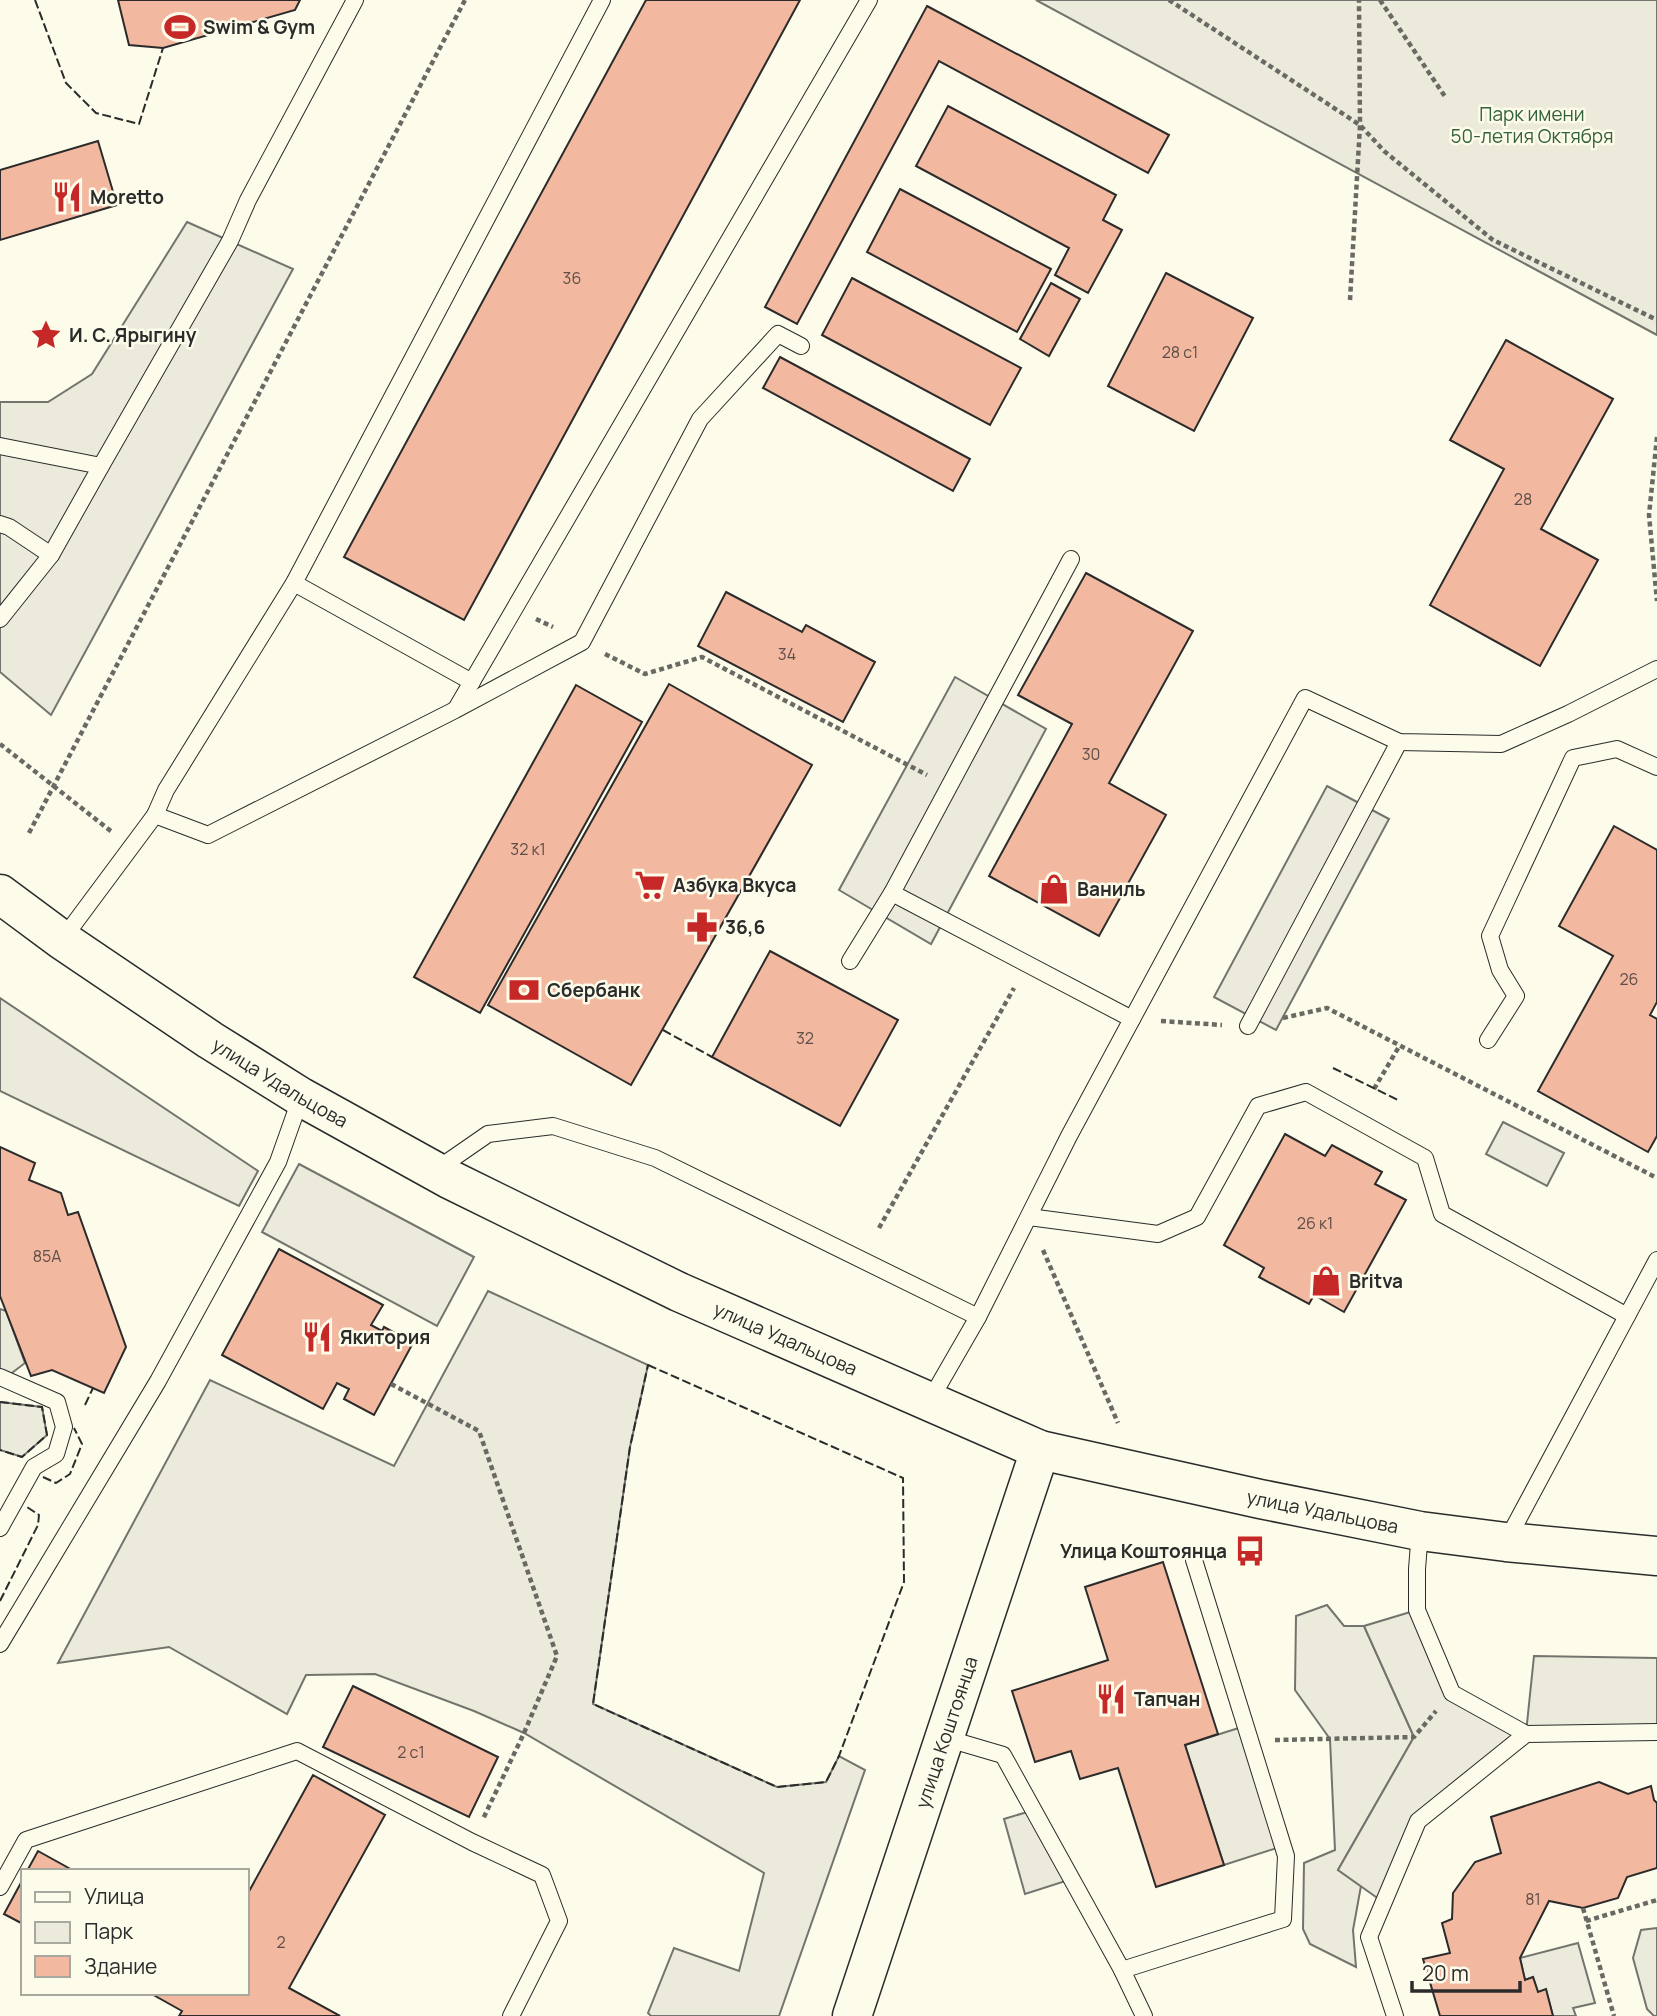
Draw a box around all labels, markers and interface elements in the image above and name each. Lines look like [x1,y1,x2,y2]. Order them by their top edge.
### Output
sports icon: Swim & Gym [163,10,197,44]
place label: Swim & Gym [203,14,315,40]
park label: Парк имени 50-летия Октября [1451,101,1613,149]
restaurant icon: Moretto [50,180,84,214]
place label: Moretto [90,184,164,210]
house number: 36 [563,267,581,289]
place icon: И. С. Ярыгину [29,318,63,352]
place label: И. С. Ярыгину [69,322,197,348]
house number: 28 с1 [1162,341,1198,363]
house number: 28 [1514,488,1532,510]
house number: 34 [778,643,796,665]
house number: 30 [1082,743,1100,765]
house number: 32 к1 [510,838,546,860]
supermarket icon: Азбука Вкуса [633,868,667,902]
place label: Азбука Вкуса [673,872,796,898]
shop icon: Ваниль [1037,872,1071,906]
place label: Ваниль [1077,876,1146,902]
pharmacy icon: 36,6 [685,910,719,944]
place label: 36,6 [725,914,765,940]
house number: 26 [1619,968,1639,990]
bank icon: Сбербанк [507,973,541,1007]
place label: Сбербанк [547,977,641,1003]
house number: 32 [796,1027,814,1049]
street label: улица Удальцова [207,1032,353,1134]
house number: 26 к1 [1297,1212,1333,1234]
house number: 85А [33,1245,61,1267]
shop icon: Britva [1309,1264,1343,1298]
place label: Britva [1349,1268,1403,1294]
street label: улица Удальцова [710,1296,861,1381]
restaurant icon: Якитория [300,1320,334,1354]
place label: Якитория [340,1324,430,1350]
street label: улица Удальцова [1244,1483,1401,1539]
bus stop icon: Улица Коштоянца [1233,1534,1267,1568]
place label: Улица Коштоянца [1060,1538,1227,1564]
street label: улица Коштоянца [909,1653,984,1812]
restaurant icon: Тапчан [1094,1682,1128,1716]
place label: Тапчан [1134,1686,1200,1712]
house number: 2 с1 [397,1741,425,1763]
legend [21,1869,248,1995]
text: Улица [84,1882,144,1910]
house number: 81 [1525,1888,1541,1910]
text: Парк [84,1917,134,1945]
house number: 2 [276,1931,286,1953]
scale bar [1412,1950,1520,1994]
text: Здание [84,1952,157,1980]
text: 20 m [1422,1959,1469,1987]

